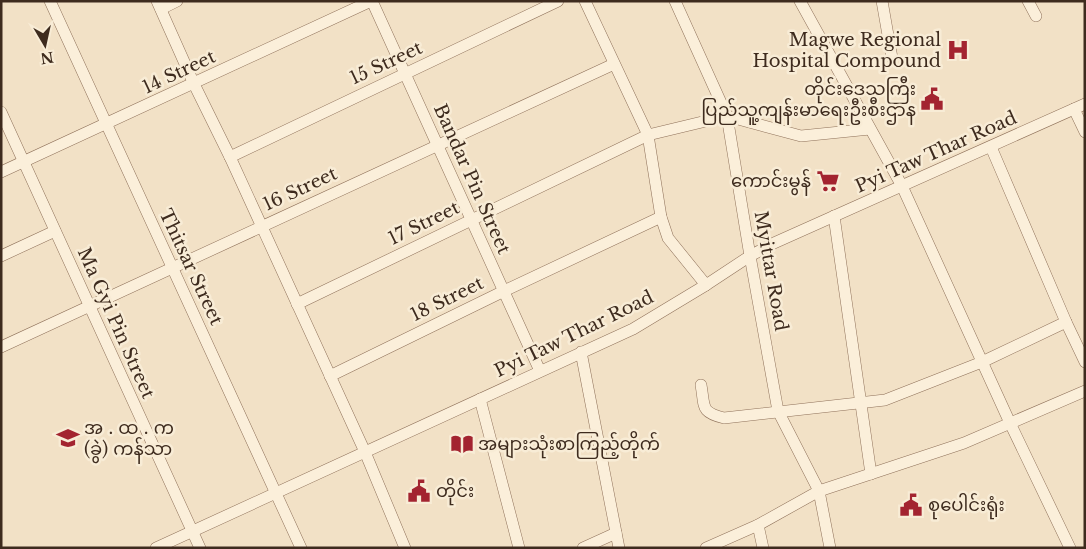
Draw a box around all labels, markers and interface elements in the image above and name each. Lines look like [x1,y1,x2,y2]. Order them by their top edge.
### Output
north arrow [20,20,70,70]
place label: Magwe Regional Hospital Compound [753,29,941,72]
street label: 15 Street [346,37,426,89]
hospital icon: Magwe Regional Hospital Compound [945,37,971,63]
street label: 14 Street [139,45,219,98]
text: N [39,48,55,68]
place label: တိုင်းဒေသကြီး ပြည်သူ့ကျန်းမာရေးဦးစီးဌာန [701,75,916,125]
public building icon: တိုင်းဒေသကြီး ပြည်သူ့ကျန်းမာရေးဦးစီးဌာန [919,86,945,112]
street label: Bandar Pin Street [429,101,515,258]
street label: Pyi Taw Thar Road [852,107,1020,197]
street label: 16 Street [260,162,341,216]
place label: ကောင်းမွန် [731,168,811,196]
supermarket icon: ကောင်းမွန် [815,168,841,194]
street label: 17 Street [385,196,463,250]
street label: Thitsar Street [155,206,228,329]
street label: Myittar Road [750,209,792,333]
street label: Ma Gyi Pin Street [73,244,159,402]
street label: 18 Street [407,272,487,326]
street label: Pyi Taw Thar Road [491,286,657,382]
place label: အ . ထ . က (ခွဲ) ကန်သာ [84,417,174,464]
school or university icon: အ . ထ . က (ခွဲ) ကန်သာ [55,425,81,451]
place label: အများသုံးစာကြည့်တိုက် [478,430,660,459]
library icon: အများသုံးစာကြည့်တိုက် [449,431,475,457]
place label: တိုင်း [436,477,474,506]
public building icon: တိုင်း [406,478,432,504]
public building icon: စုပေါင်းရုံး [898,492,924,518]
place label: စုပေါင်းရုံး [928,492,1005,520]

